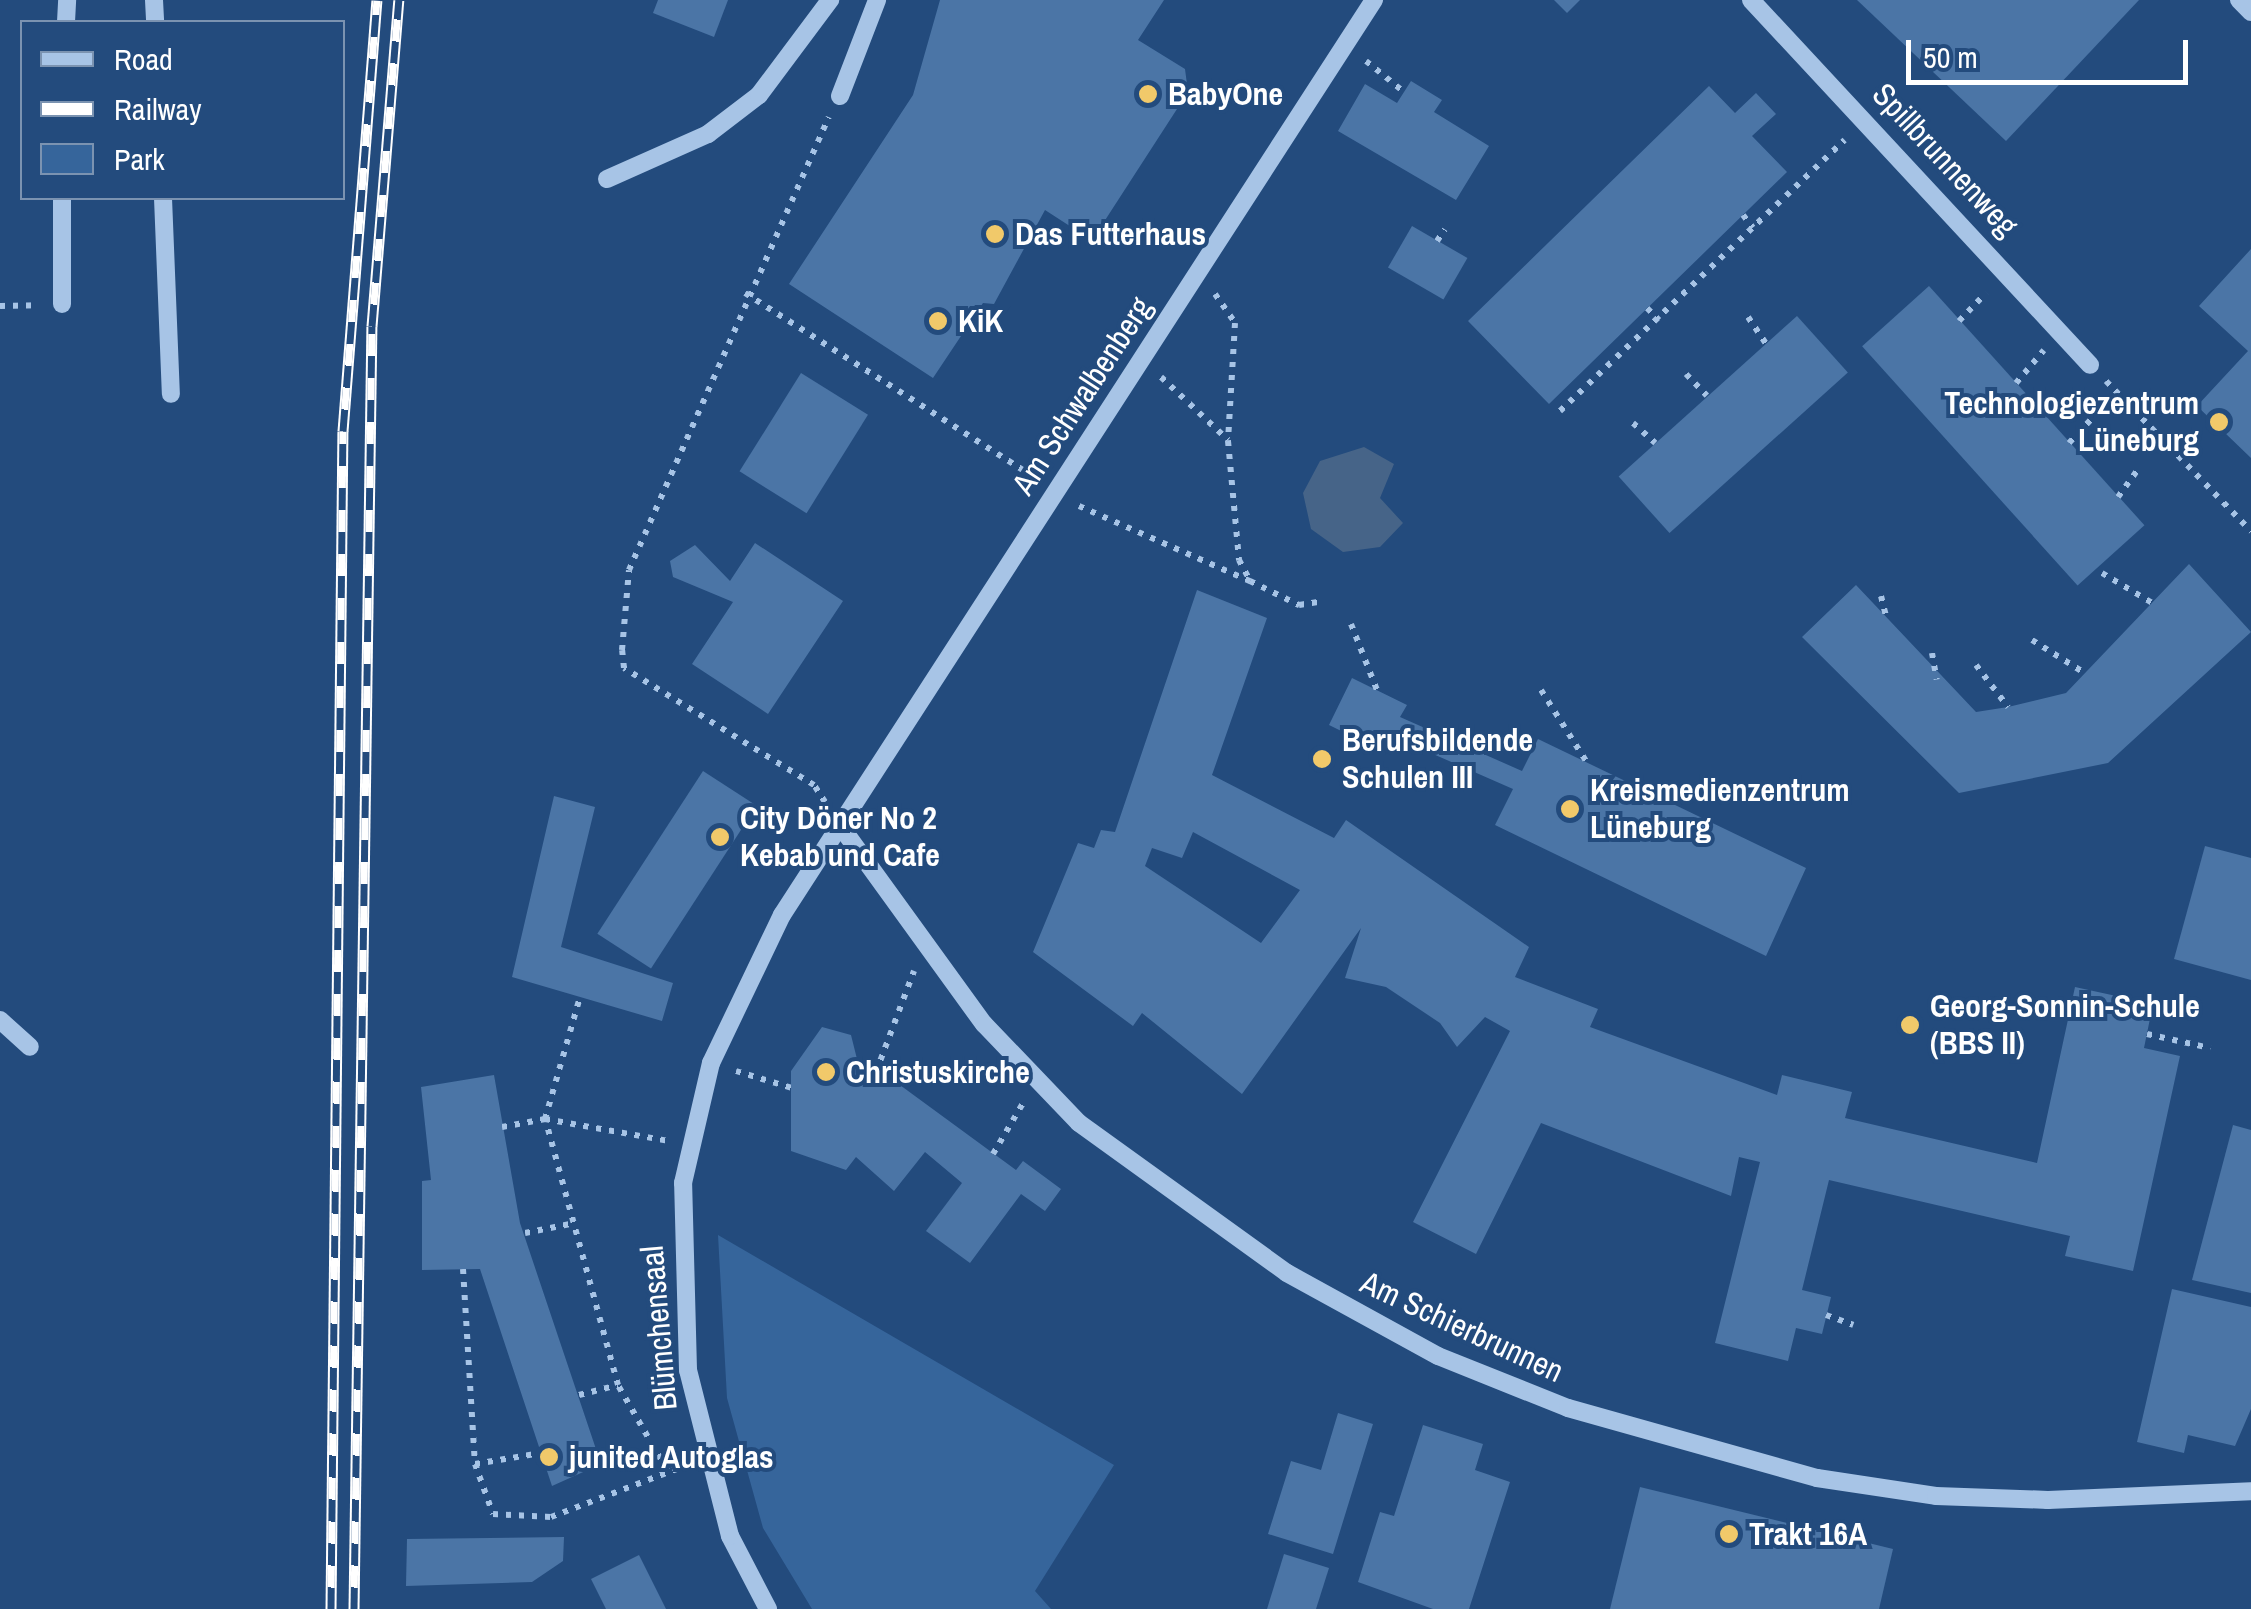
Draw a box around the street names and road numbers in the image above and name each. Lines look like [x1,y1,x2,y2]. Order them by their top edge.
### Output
street label: Spillbrunnenweg [1864,75,2026,245]
street label: Am Schwalbenberg [1004,290,1160,502]
street label: Blümchensaal [633,1244,685,1412]
street label: Am Schierbrunnen [1355,1263,1569,1391]

